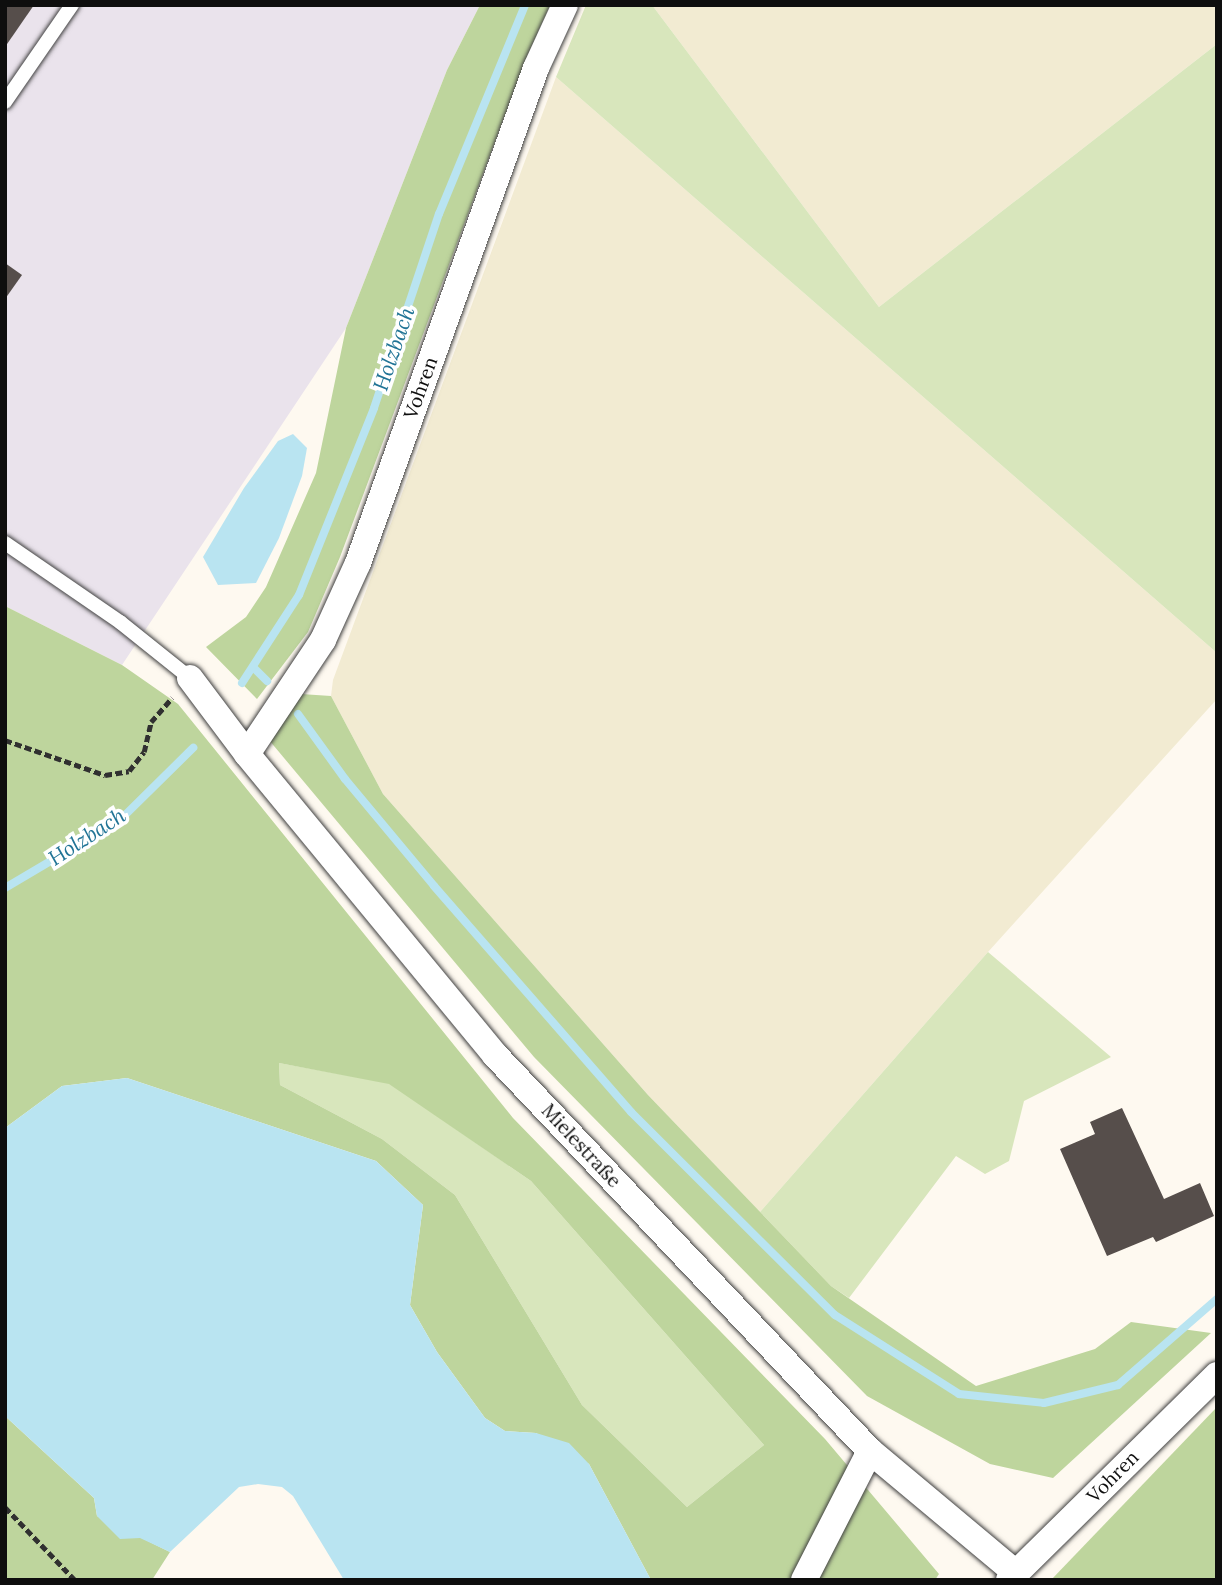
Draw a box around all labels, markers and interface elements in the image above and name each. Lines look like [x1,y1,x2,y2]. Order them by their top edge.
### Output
water label: Holzbach [368,304,420,394]
street label: Vohren [399,354,443,422]
water label: Holzbach [44,803,130,871]
street label: Mielestraße [537,1100,625,1192]
street label: Vohren [1082,1446,1144,1508]

